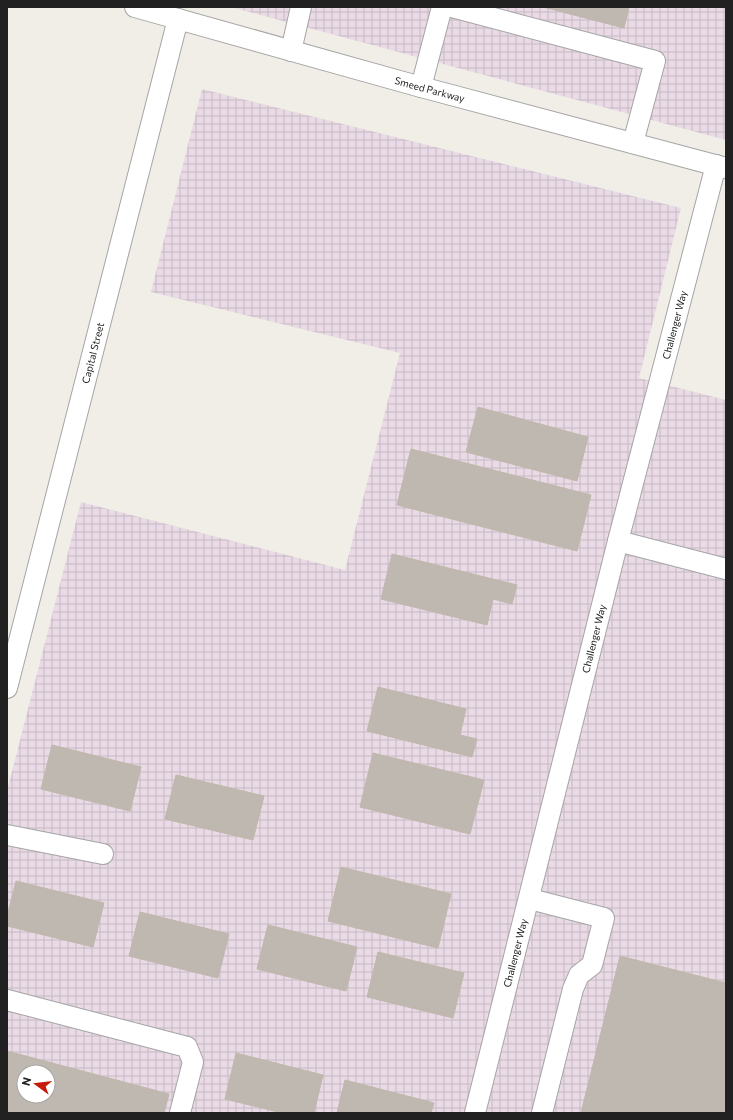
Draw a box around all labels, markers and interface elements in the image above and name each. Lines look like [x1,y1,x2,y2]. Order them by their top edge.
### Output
street label: Smeed Parkway [393,74,466,104]
street label: Challenger Way [660,289,689,360]
street label: Capital Street [79,321,106,385]
street label: Challenger Way [579,603,608,674]
street label: Challenger Way [501,917,529,989]
north arrow [16,1064,56,1104]
text: N [19,1076,33,1087]

